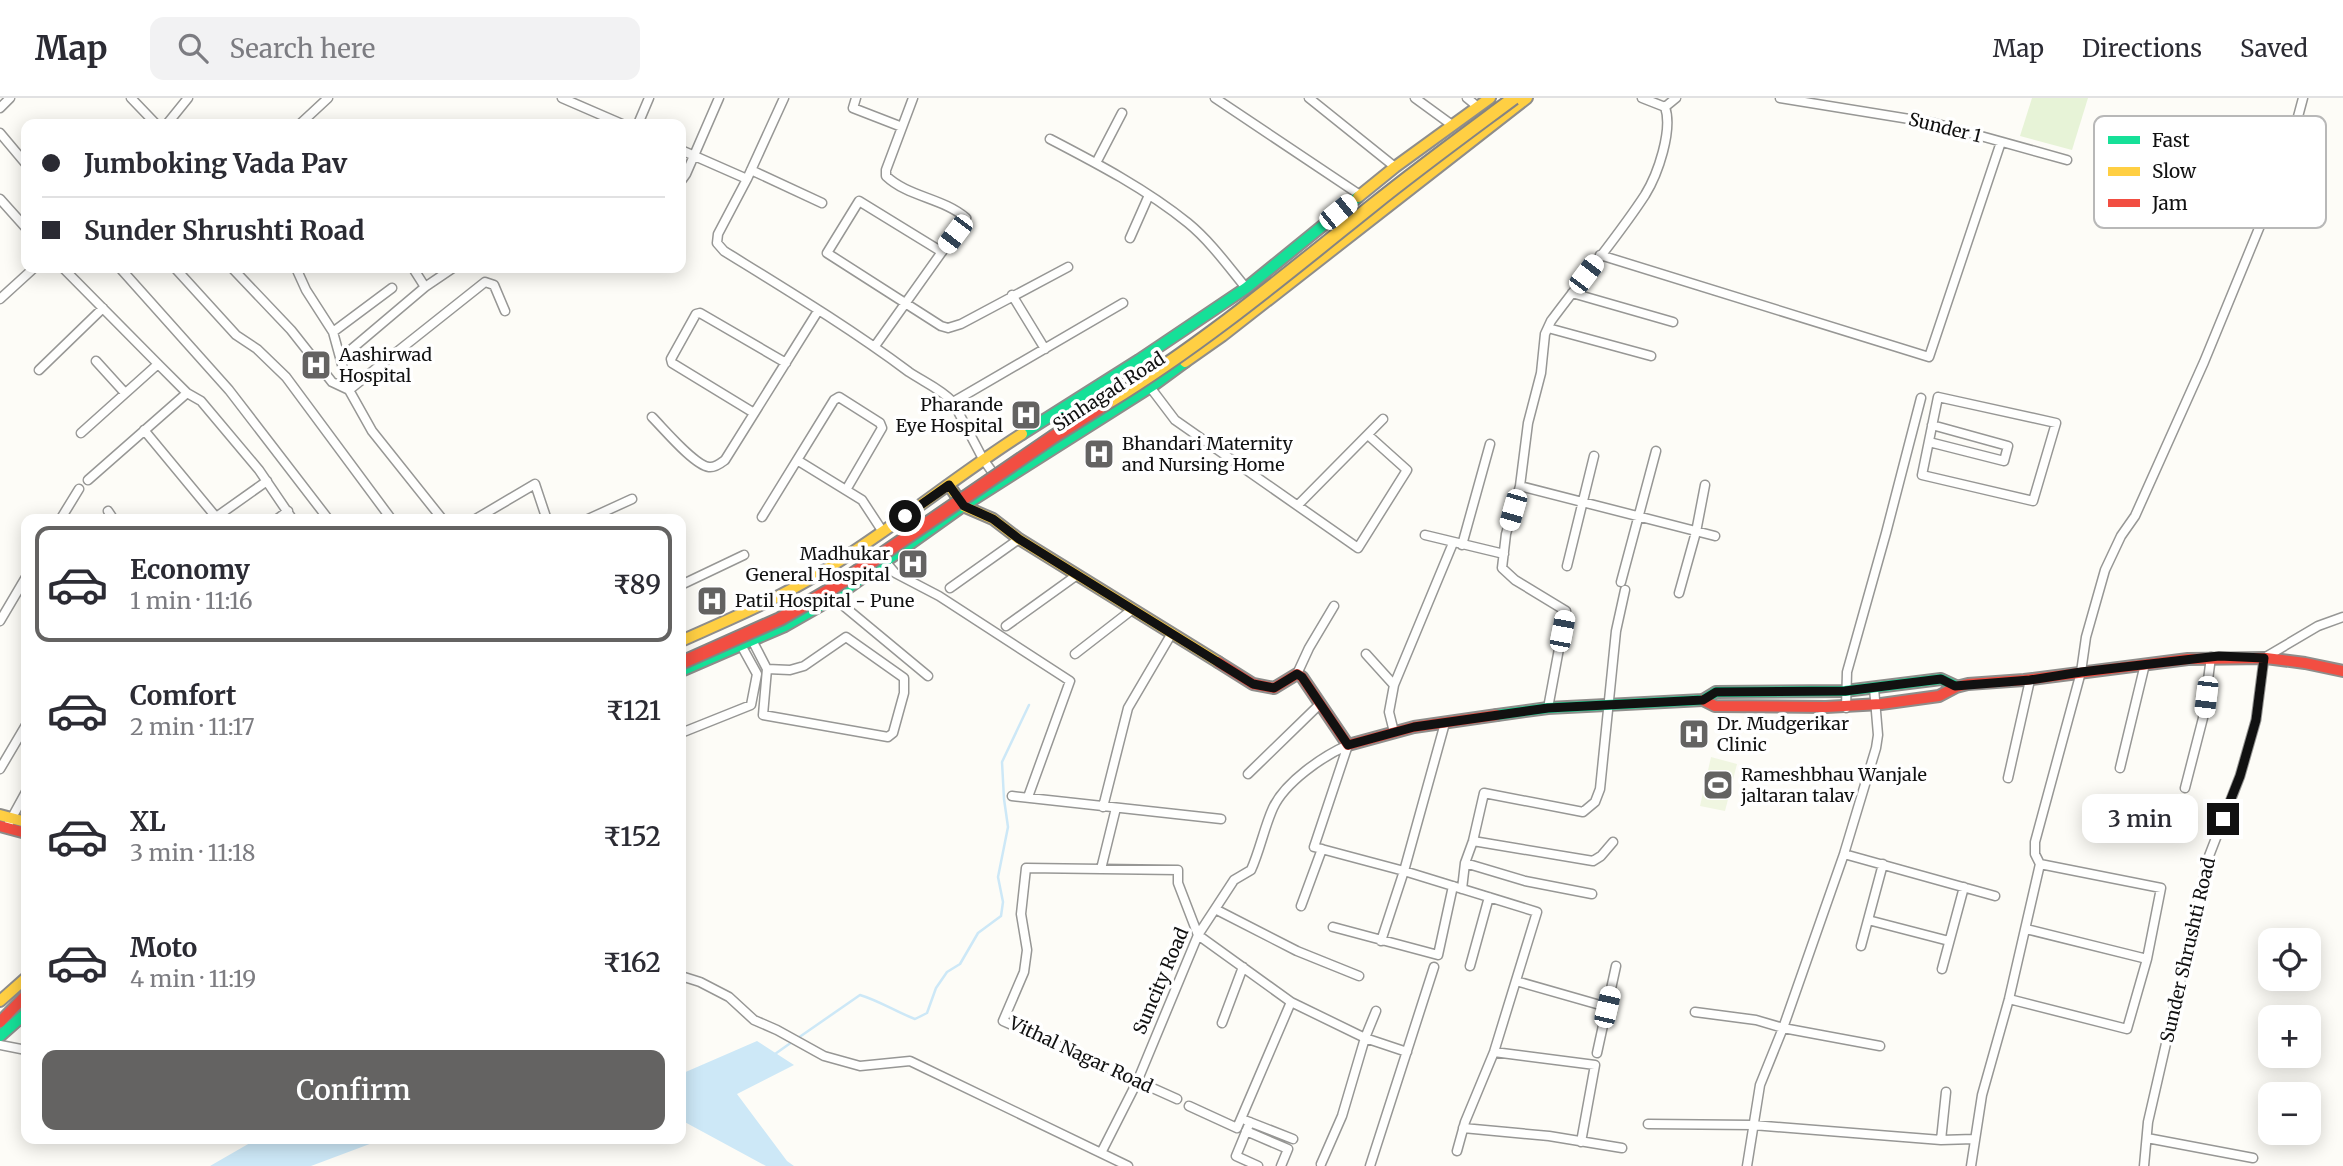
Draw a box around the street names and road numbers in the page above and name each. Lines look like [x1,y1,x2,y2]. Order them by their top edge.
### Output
street label: Sunder 1 [1906,107,1984,148]
street label: Sinhagad Road [1048,347,1169,436]
street label: Sunder Shrushti Road [2155,855,2220,1045]
street label: Suncity Road [1128,924,1193,1038]
street label: Vithal Nagar Road [1005,1011,1157,1098]

